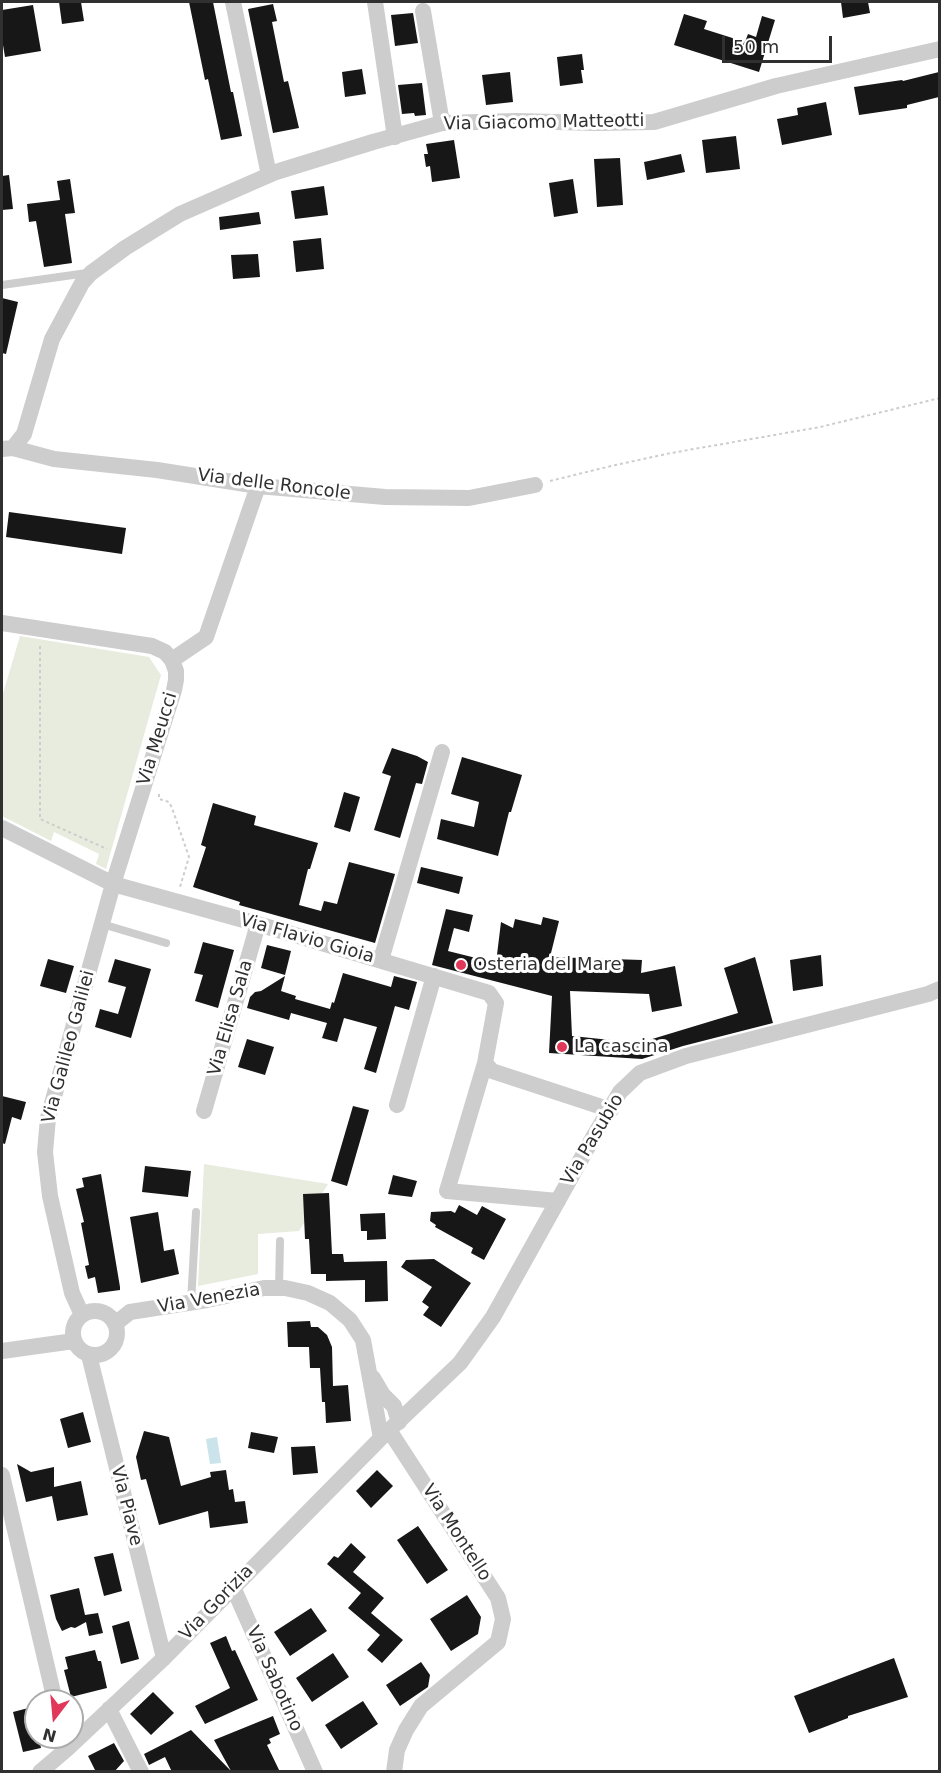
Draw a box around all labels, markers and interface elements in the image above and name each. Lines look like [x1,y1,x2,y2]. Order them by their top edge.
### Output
scale bar [725,24,834,62]
text: 50 m [733,36,779,57]
street label: Via Giacomo Matteotti [443,110,645,136]
street label: Via delle Roncole [196,465,352,505]
street label: Via Meucci [134,690,182,788]
street label: Via Flavio Gioia [237,910,377,968]
place label: Osteria del Mare [473,954,622,976]
street label: Via Elisa Sala [204,958,258,1078]
marker: Osteria del Mare [454,958,468,972]
street label: Via Galileo Galilei [38,968,100,1126]
place label: La cascina [574,1036,668,1058]
marker: La cascina [555,1040,569,1054]
street label: Via Pasubio [557,1090,629,1190]
street label: Via Venezia [156,1279,262,1319]
street label: Via Piave [106,1464,146,1548]
street label: Via Montello [417,1481,495,1585]
street label: Via Gorizia [176,1561,258,1645]
street label: Via Sabotino [241,1623,307,1735]
north arrow [24,1689,84,1749]
text: N [40,1724,59,1746]

